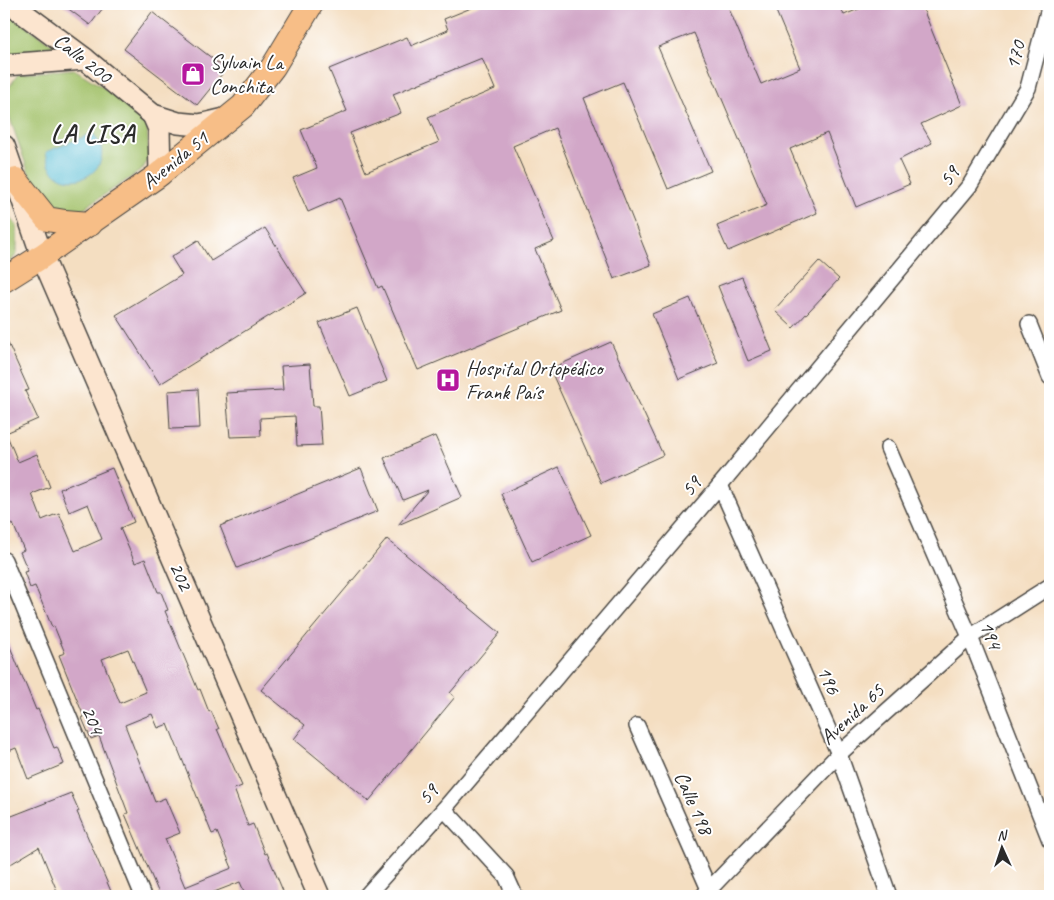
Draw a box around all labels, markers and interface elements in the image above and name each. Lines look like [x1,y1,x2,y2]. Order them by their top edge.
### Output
street label: Calle 200 [49,27,118,90]
street label: 170 [999,36,1032,72]
place label: Sylvain La Conchita [210,49,285,99]
shop icon: Sylvain La Conchita [180,61,206,87]
district label: LA LISA [51,117,136,150]
street label: Avenida 51 [136,124,215,195]
street label: 59 [933,159,966,191]
place label: Hospital Ortopédico Frank País [466,355,605,405]
hospital icon: Hospital Ortopédico Frank País [435,367,461,393]
street label: 59 [675,469,708,502]
street label: 202 [163,558,199,596]
street label: 194 [974,617,1009,655]
street label: 196 [811,662,847,699]
street label: Avenida 65 [814,677,891,750]
street label: 204 [76,702,111,740]
street label: Calle 198 [669,767,720,841]
street label: 59 [412,777,445,810]
north arrow [976,822,1026,872]
text: N [997,827,1008,844]

